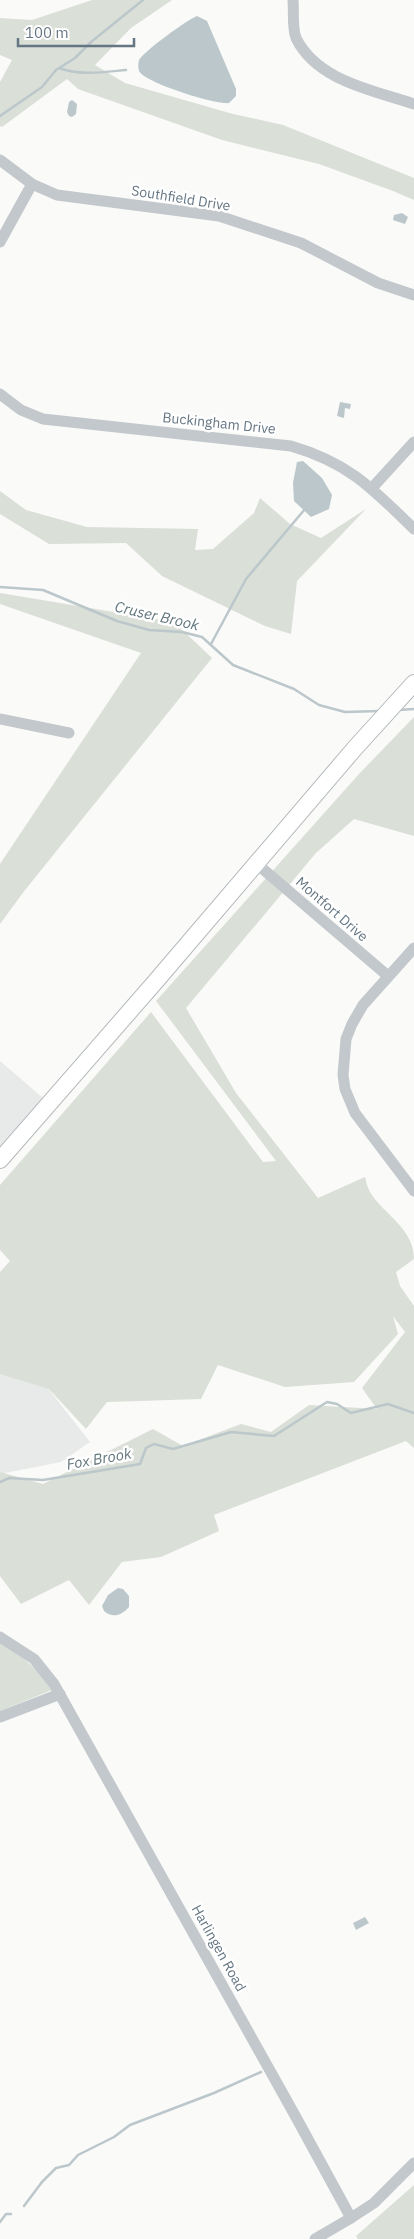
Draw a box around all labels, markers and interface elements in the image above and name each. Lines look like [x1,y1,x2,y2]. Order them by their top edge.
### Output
scale bar [18,15,134,47]
text: 100 m [25,23,69,42]
street label: Southfield Drive [130,181,232,215]
street label: Buckingham Drive [161,408,277,438]
water label: Cruser Brook [113,597,201,634]
street label: Montfort Drive [292,873,372,946]
water label: Fox Brook [65,1443,133,1474]
street label: Harlingen Road [188,1902,250,1994]

